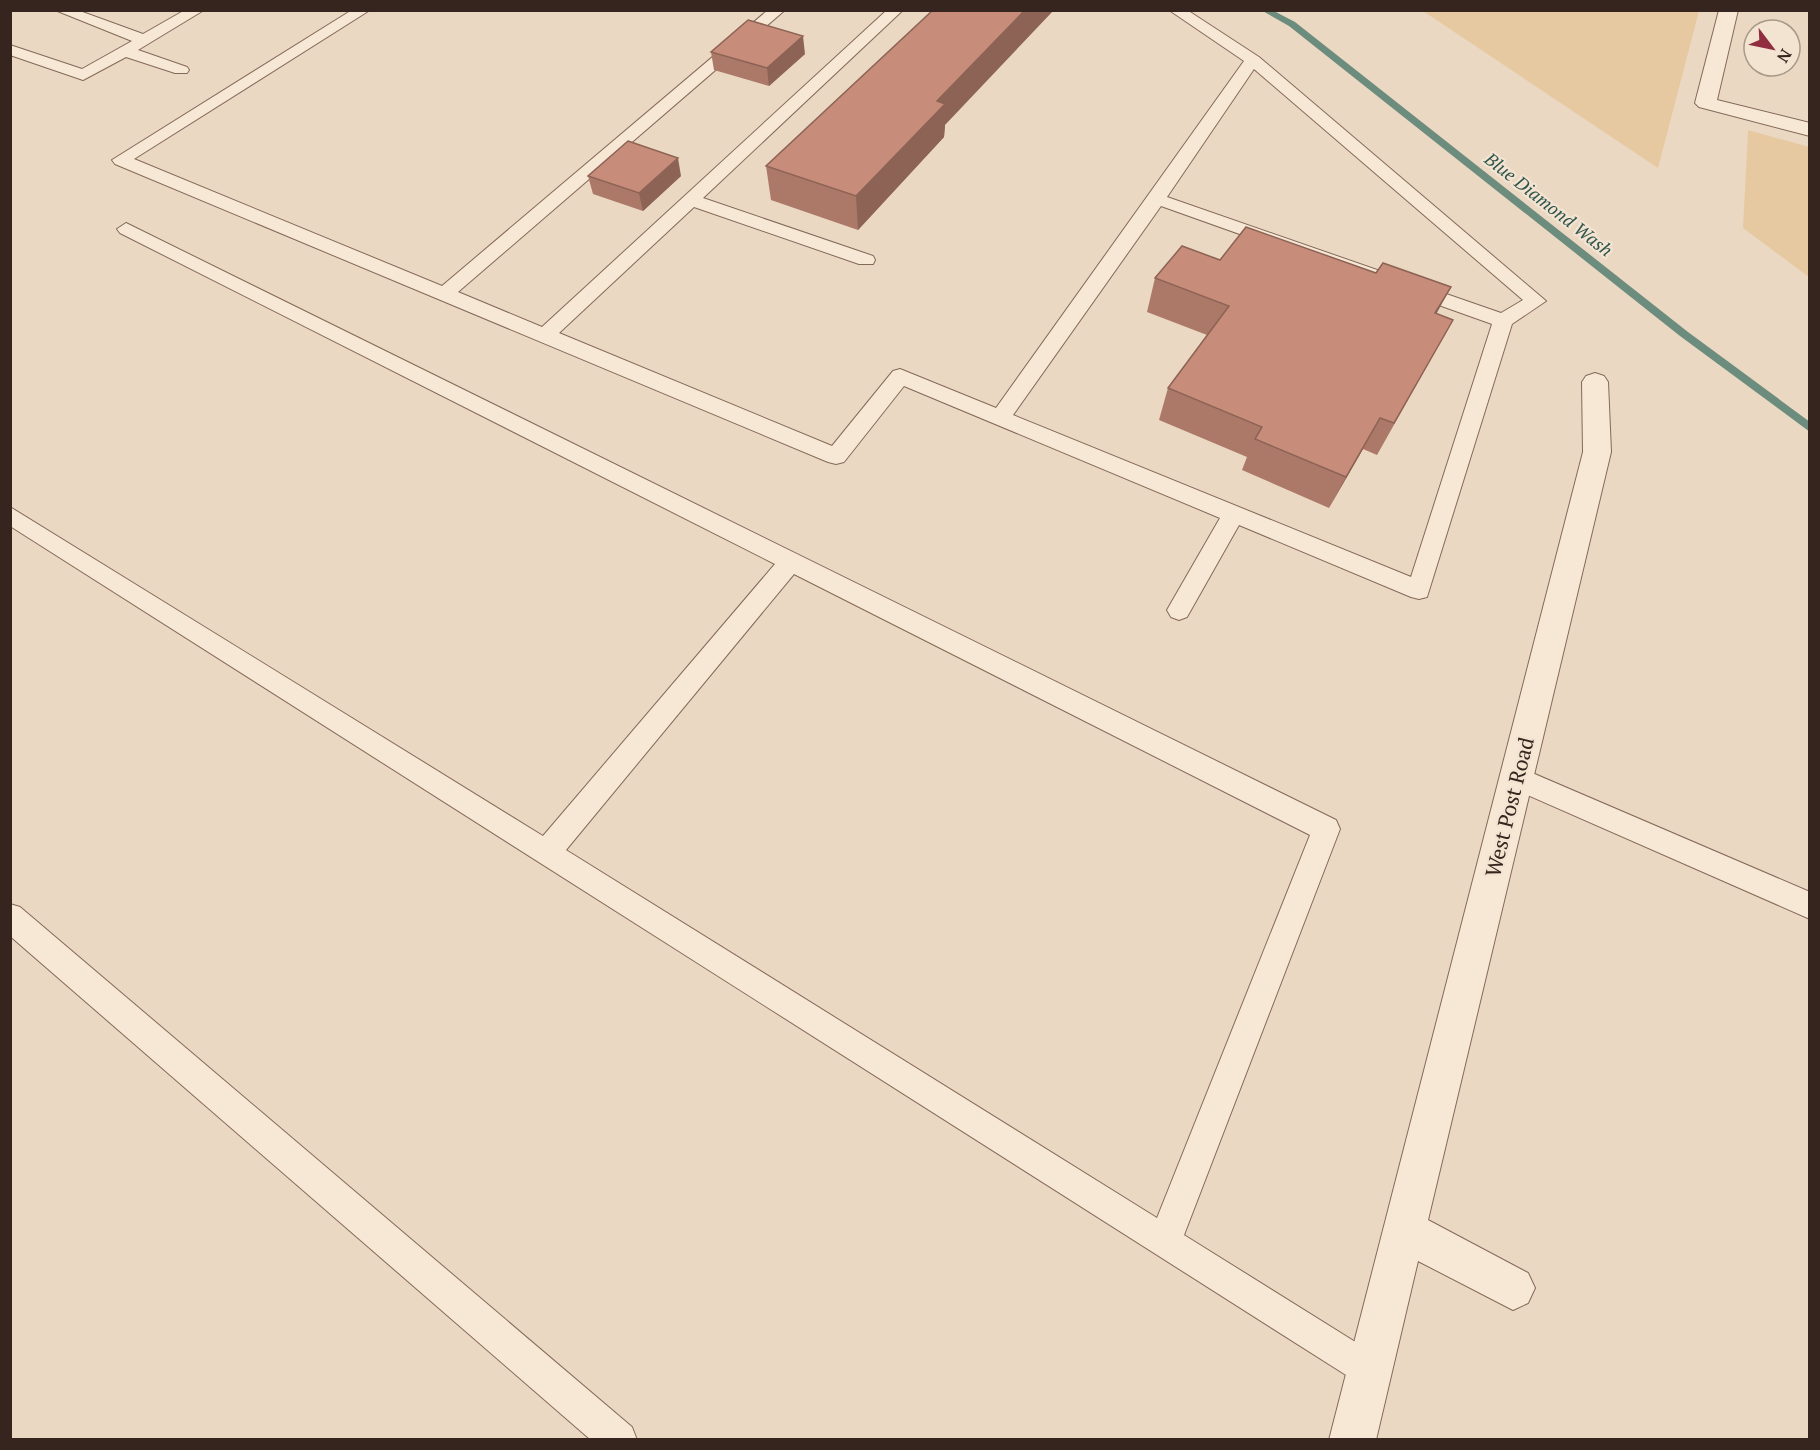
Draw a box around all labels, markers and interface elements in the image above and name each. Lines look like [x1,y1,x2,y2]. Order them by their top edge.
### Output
north arrow [1742,18,1802,78]
text: N [1772,45,1797,67]
water label: Blue Diamond Wash [1479,146,1618,262]
street label: West Post Road [1478,734,1540,880]

